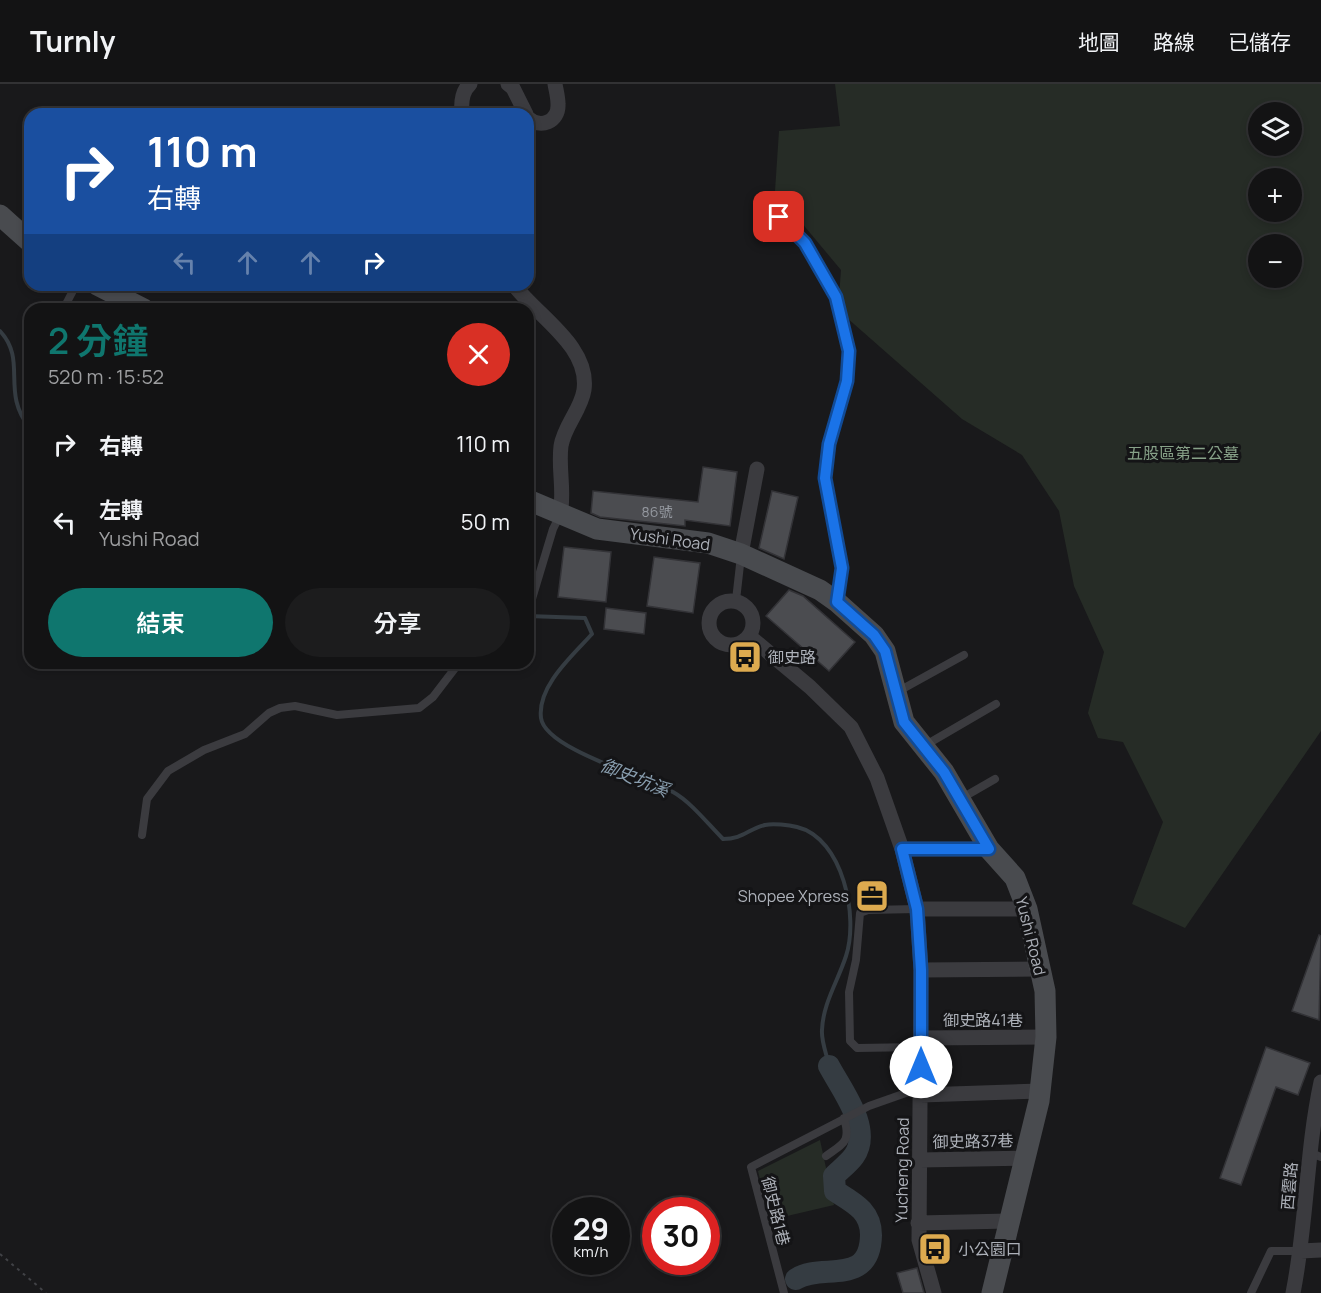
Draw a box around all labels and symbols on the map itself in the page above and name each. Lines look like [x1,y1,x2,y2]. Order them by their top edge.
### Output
pin [753,191,804,242]
park label: 五股區第二公墓 [1127,442,1239,464]
house number: 86號 [642,502,672,521]
street label: Yushi Road [629,523,711,555]
bus stop icon: 御史路 [727,639,763,675]
place label: 御史路 [768,646,816,668]
water label: 御史坑溪 [597,752,676,803]
office icon: Shopee Xpress [854,878,890,914]
place label: Shopee Xpress [738,885,849,907]
street label: Yushi Road [1011,894,1051,978]
street label: 御史路41巷 [943,1009,1023,1031]
position arrow [889,1035,953,1099]
street label: Yucheng Road [890,1117,914,1223]
street label: 御史路37巷 [932,1129,1014,1153]
street label: 西雲路 [1276,1161,1302,1211]
street label: 御史路1巷 [757,1174,795,1248]
speed limit sign: 30 [642,1197,720,1275]
bus stop icon: 小公園口 [917,1231,953,1267]
place label: 小公園口 [958,1238,1022,1260]

